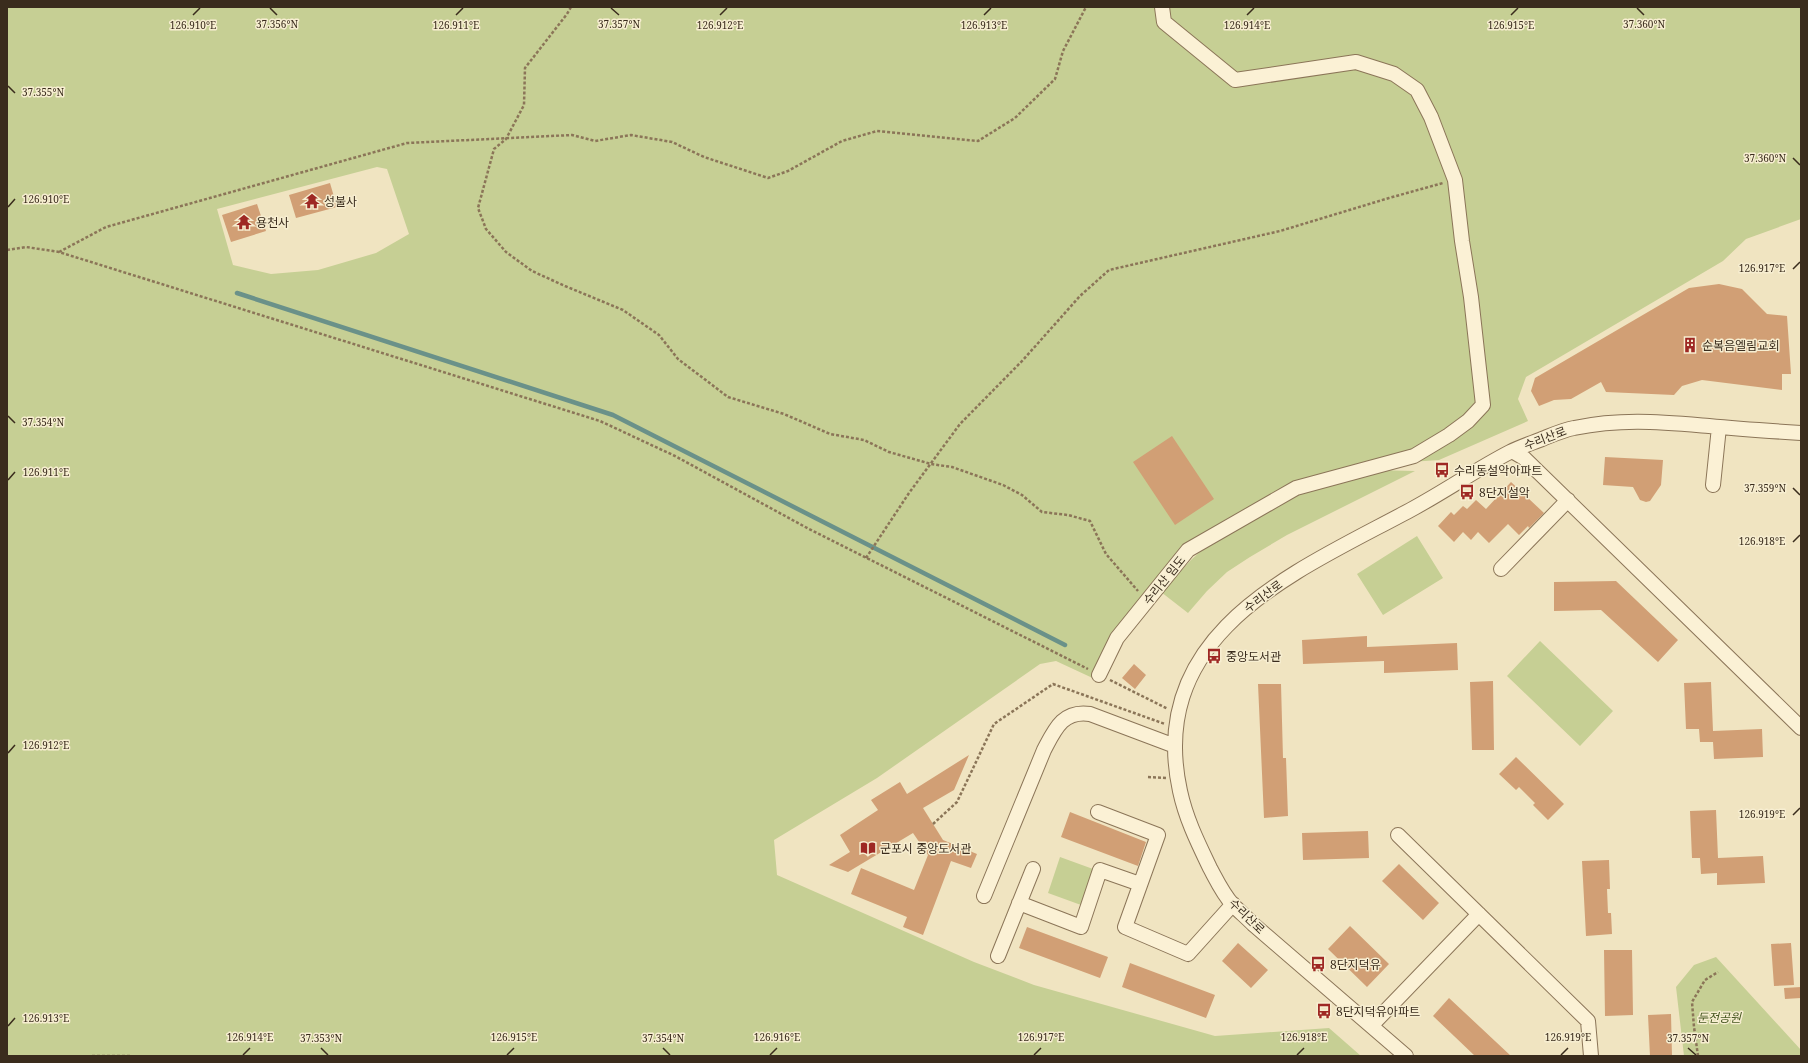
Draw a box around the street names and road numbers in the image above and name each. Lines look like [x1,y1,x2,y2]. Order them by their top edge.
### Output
street label: 수리산로 [1521,422,1569,454]
street label: 수리산 임도 [1139,552,1189,608]
street label: 수리산로 [1240,576,1286,616]
street label: 수리산로 [1225,895,1269,937]

